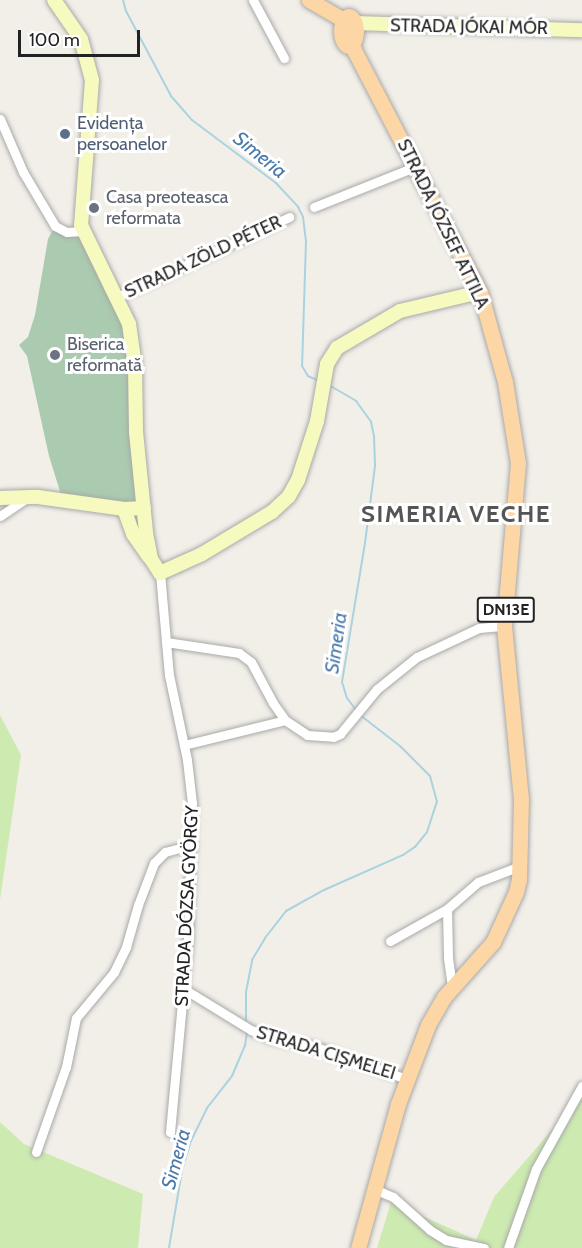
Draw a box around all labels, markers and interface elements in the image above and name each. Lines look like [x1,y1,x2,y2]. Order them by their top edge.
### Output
street label: STRADA JÓKAI MÓR [390,15,548,39]
scale bar [21,18,142,56]
text: 100 m [29,29,80,51]
place label: Evidența persoanelor [77,113,167,156]
water label: Simeria [229,126,291,184]
marker: Evidența persoanelor [58,127,72,141]
street label: STRADA JÓZSEF ATTILA [393,136,493,312]
place label: Casa preoteasca reformata [106,187,228,230]
marker: Casa preoteasca reformata [87,201,101,215]
street label: STRADA ZÖLD PÉTER [121,211,285,303]
place label: Biserica reformată [67,334,142,376]
marker: Biserica reformată [48,348,62,362]
district label: SIMERIA VECHE [361,500,551,528]
road number: DN13E [476,597,536,623]
water label: Simeria [320,611,352,675]
street label: STRADA DÓZSA GYÖRGY [171,805,203,1007]
street label: STRADA CIȘMELEI [254,1022,398,1084]
water label: Simeria [156,1126,196,1192]

